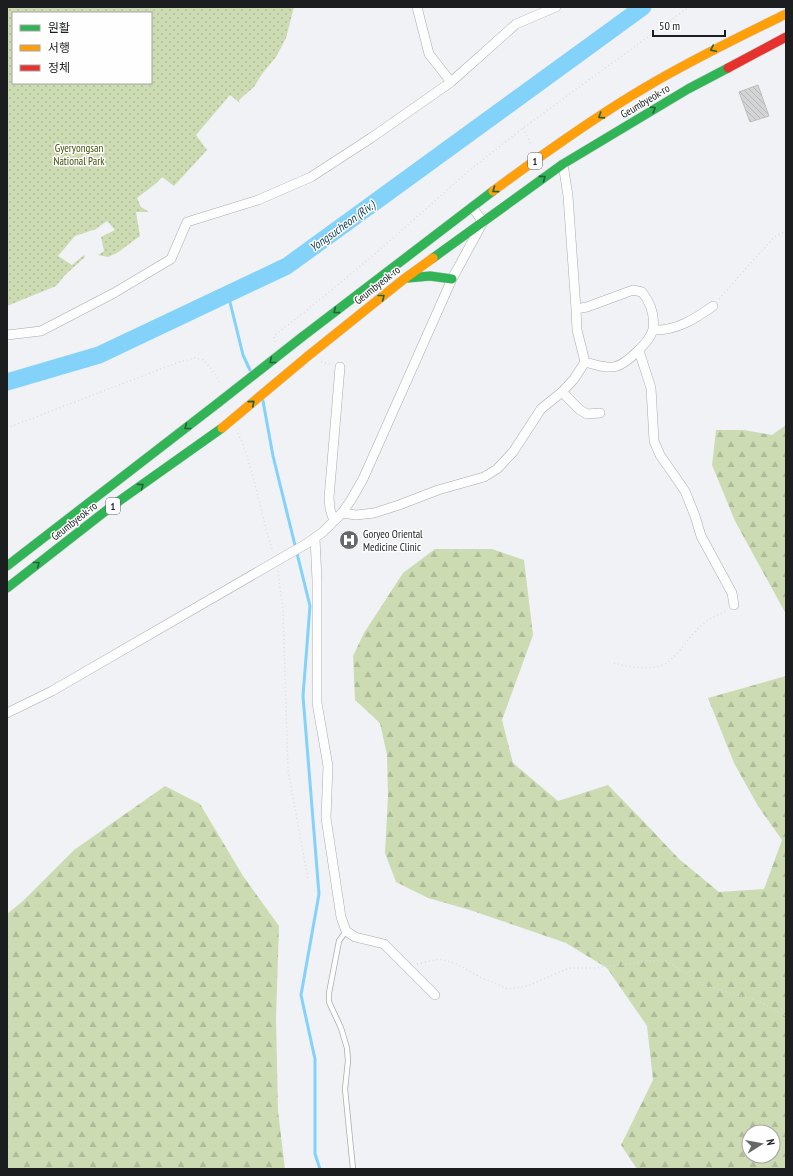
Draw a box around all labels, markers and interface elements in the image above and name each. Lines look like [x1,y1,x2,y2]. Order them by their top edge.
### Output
legend [12,12,152,84]
scale bar [653,12,725,38]
text: 50 m [659,18,680,33]
text: 원활 [48,20,70,35]
text: 서행 [48,40,70,55]
one-way arrow [710,44,717,52]
text: 정체 [48,60,70,75]
street label: Geumbyeok-ro [618,81,672,121]
one-way arrow [649,107,656,114]
one-way arrow [598,111,605,118]
park label: Gyeryongsan National Park [54,141,105,168]
road number: 1 [528,153,542,169]
one-way arrow [539,175,546,183]
one-way arrow [492,185,499,192]
water label: Yongsucheon (Riv.) [306,197,379,255]
street label: Geumbyeok-ro [351,262,403,307]
one-way arrow [377,294,384,301]
one-way arrow [333,306,340,313]
one-way arrow [269,356,276,363]
one-way arrow [247,400,254,407]
one-way arrow [185,423,192,430]
one-way arrow [137,483,144,490]
street label: Geumbyeok-ro [48,498,100,543]
road number: 1 [106,498,120,514]
place label: Goryeo Oriental Medicine Clinic [363,527,423,554]
hospital icon: Goryeo Oriental Medicine Clinic [338,529,360,551]
one-way arrow [33,562,40,569]
north arrow [741,1124,781,1164]
text: N [763,1138,778,1146]

